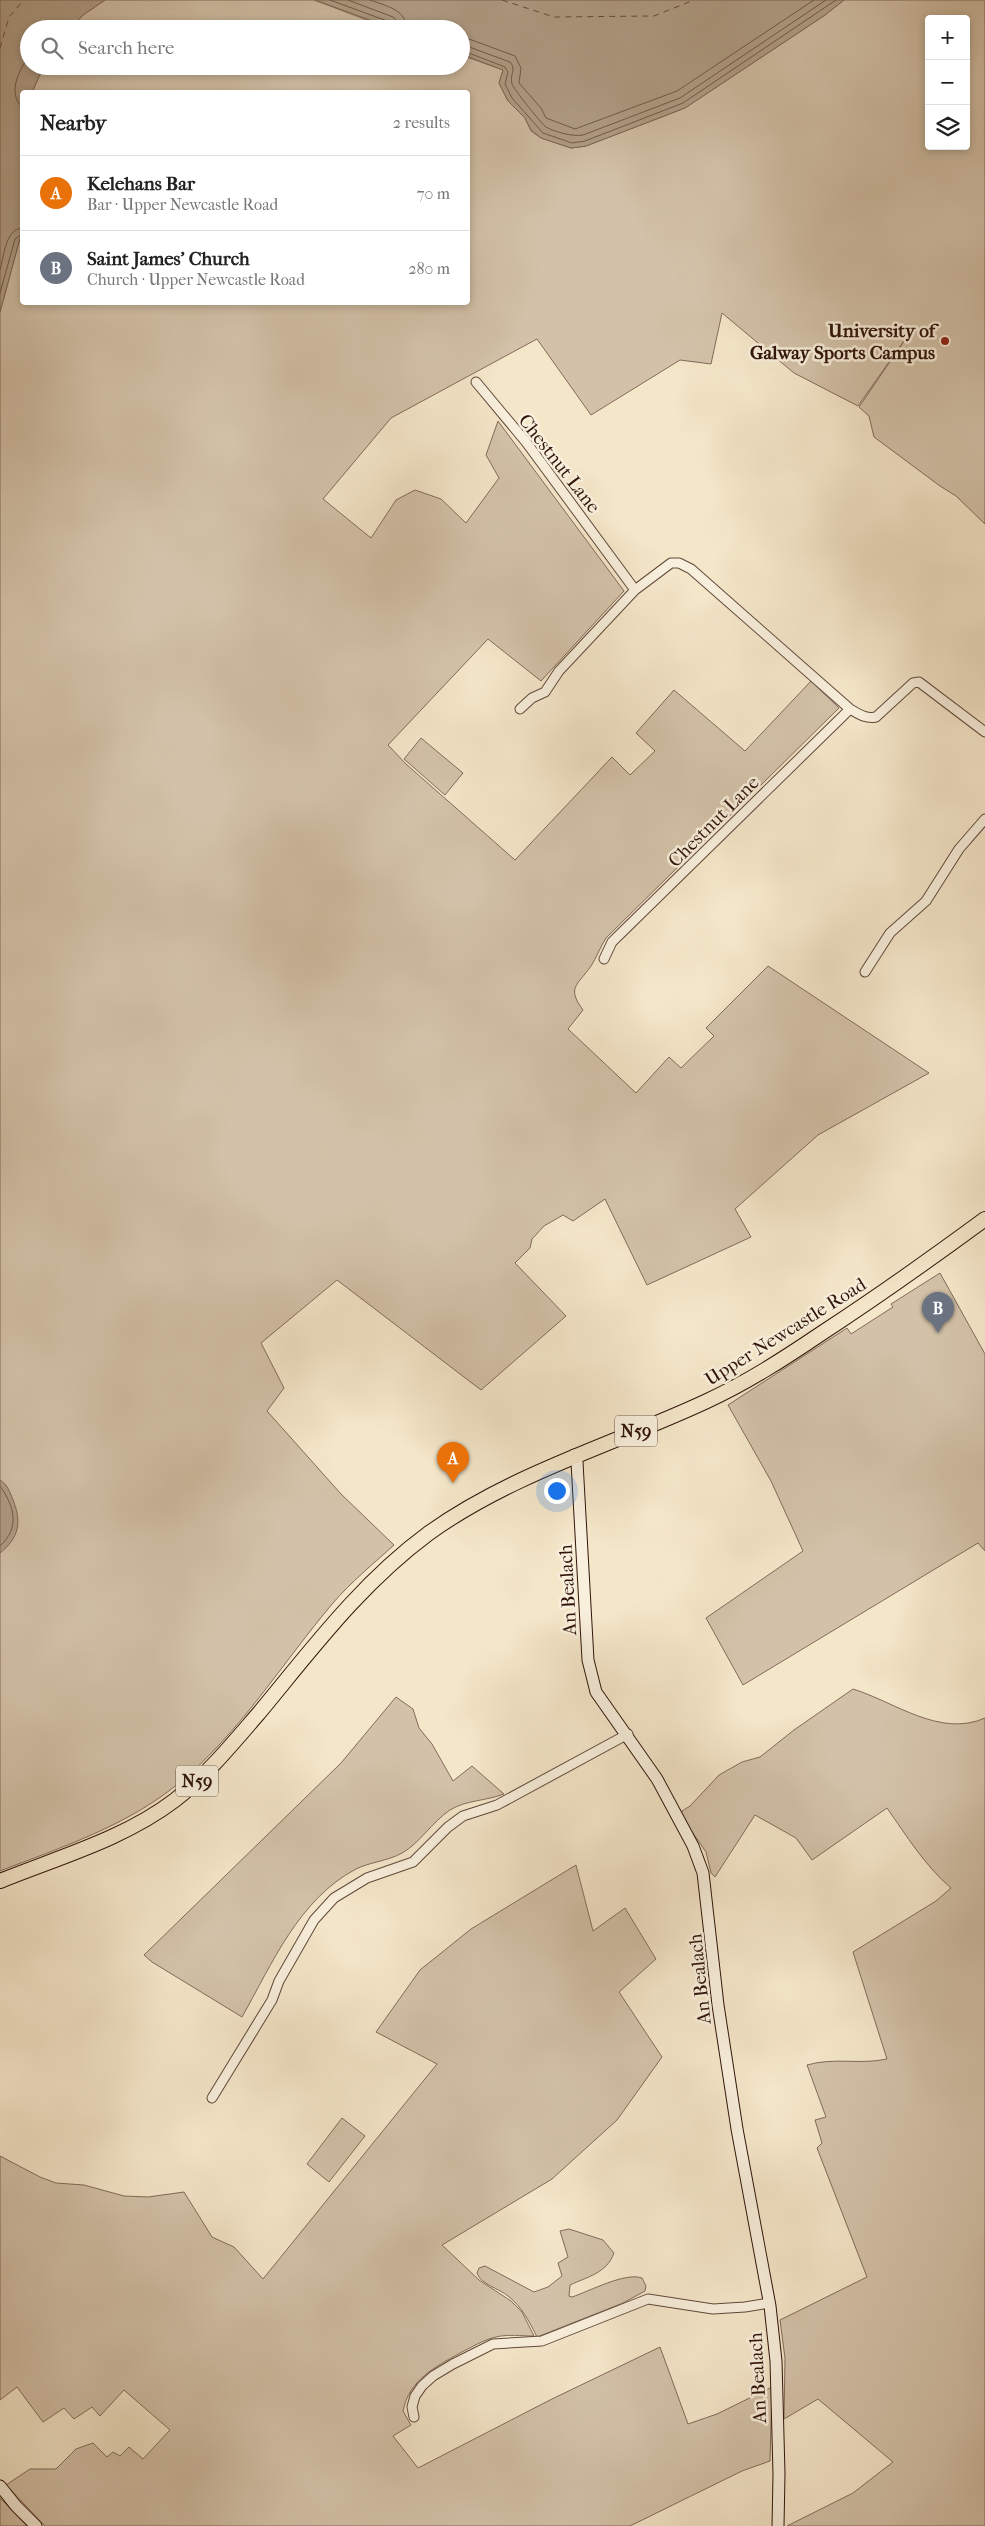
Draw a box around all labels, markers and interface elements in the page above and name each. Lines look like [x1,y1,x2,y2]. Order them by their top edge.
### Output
map controls [925,15,970,150]
button: + [925,15,970,60]
search box [20,20,470,75]
icon: search [38,34,66,62]
text: Search here [78,37,174,59]
button: − [925,60,970,105]
button: layers [925,105,970,150]
text: Nearby [40,111,106,135]
text: 2 results [393,113,450,132]
text: Kelehans Bar [87,173,195,195]
text: A [51,184,61,203]
text: 70 m [417,184,450,203]
text: Bar · Upper Newcastle Road [87,195,278,214]
text: Saint James' Church [87,248,250,270]
text: B [51,259,61,278]
text: 280 m [408,259,450,278]
text: Church · Upper Newcastle Road [87,270,305,289]
place label: University of Galway Sports Campus [750,320,940,364]
marker: University of Galway Sports Campus [939,335,951,347]
street label: Chestnut Lane [514,410,605,517]
street label: Chestnut Lane [664,772,764,872]
street label: Upper Newcastle Road [701,1273,871,1390]
pin: B [922,1292,954,1333]
road number: N59 [615,1415,657,1446]
pin: A [437,1442,469,1483]
your location [544,1478,570,1504]
street label: An Bealach [555,1544,581,1637]
road number: N59 [176,1765,218,1796]
street label: An Bealach [684,1932,716,2026]
street label: An Bealach [745,2332,771,2425]

